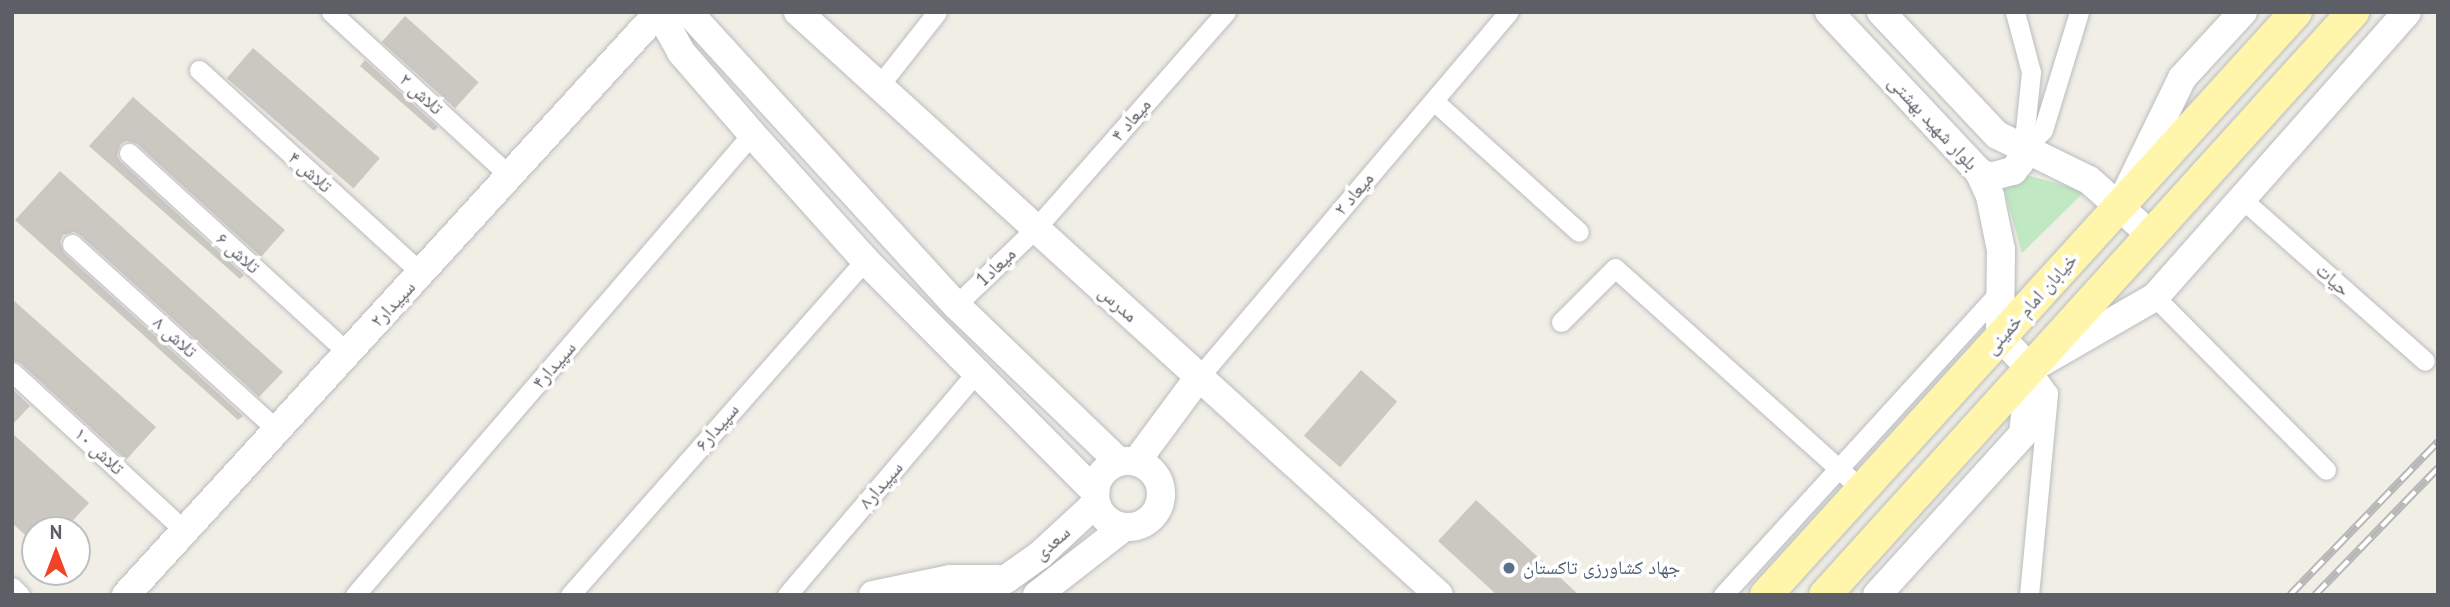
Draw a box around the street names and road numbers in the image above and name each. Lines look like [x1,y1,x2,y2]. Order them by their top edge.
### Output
street label: تلاش ۲ [394,68,448,120]
street label: بلوار شهید بهشتی [1883,71,1983,175]
street label: میعاد ۴ [1106,94,1156,146]
street label: تلاش ۴ [283,146,337,198]
street label: میعاد ۲ [1329,168,1379,220]
street label: تلاش ۶ [211,227,265,279]
street label: میعاد1 [971,243,1021,291]
street label: خیابان امام خمینی [1980,249,2082,359]
street label: حیات [2311,259,2355,301]
street label: سپیدار۲ [366,276,420,332]
street label: مدرس [1094,281,1142,327]
street label: تلاش ۸ [148,311,202,363]
street label: سپیدار۴ [527,337,581,393]
street label: سپیدار۶ [690,399,744,455]
street label: تلاش ۱۰ [69,422,129,480]
street label: سپیدار۸ [854,457,908,513]
street label: سعدی [1029,521,1075,565]

